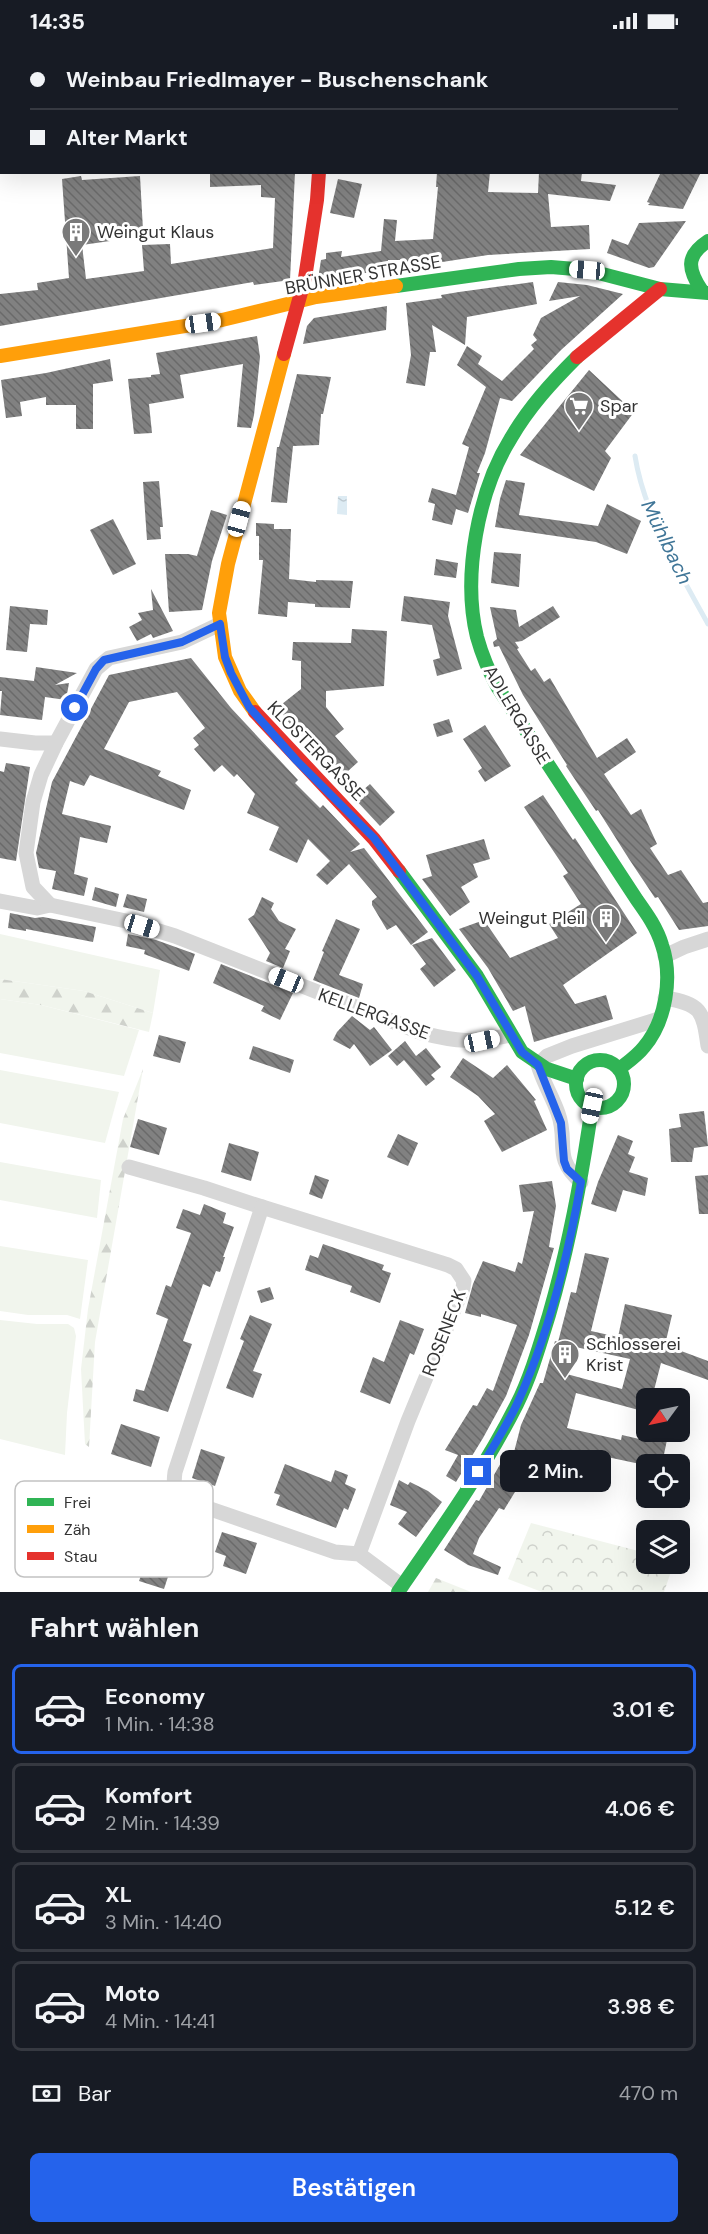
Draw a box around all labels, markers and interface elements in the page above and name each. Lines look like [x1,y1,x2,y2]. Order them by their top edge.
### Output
text: 14:35 [30,7,85,36]
text: Weinbau Friedlmayer - Buschenschank [66,65,489,94]
text: Alter Markt [66,123,188,152]
building icon: Weingut Klaus [60,216,92,258]
place label: Weingut Klaus [97,220,214,244]
street label: BRÜNNER STRASSE [283,249,443,301]
car [568,259,606,281]
car [184,312,222,334]
supermarket icon: Spar [563,390,595,432]
place label: Spar [600,394,638,418]
water label: Mühlbach [635,495,699,589]
car [226,499,252,539]
street label: ADLERGASSE [478,661,556,769]
route start [61,694,88,721]
street label: KLOSTERGASSE [262,696,370,806]
building icon: Weingut Pleil [590,902,622,944]
place label: Weingut Pleil [478,906,585,930]
car [122,912,162,940]
car [266,965,306,995]
street label: KELLERGASSE [315,983,433,1045]
car [463,1028,501,1054]
car [579,1087,605,1125]
street label: ROSENECK [416,1286,472,1380]
place label: Schlosserei Krist [586,1332,681,1377]
building icon: Schlosserei Krist [549,1338,581,1380]
north arrow [636,1388,690,1442]
map controls [636,1388,690,1574]
callout: 2 Min. [499,1451,610,1493]
button: locate [636,1454,690,1508]
route end [464,1458,491,1485]
text: 2 Min. [528,1458,583,1484]
legend [15,1481,213,1577]
text: Frei [64,1492,91,1513]
text: Zäh [64,1519,91,1540]
button: layers [636,1520,690,1574]
text: Stau [64,1546,97,1567]
text: Fahrt wählen [30,1610,200,1645]
icon: car [33,1682,87,1736]
text: Economy [105,1682,205,1711]
text: 3.01 € [612,1695,675,1724]
text: 1 Min. · 14:38 [105,1711,215,1737]
icon: car [33,1781,87,1835]
text: Komfort [105,1781,192,1810]
text: 4.06 € [605,1794,675,1823]
text: 2 Min. · 14:39 [105,1810,220,1836]
icon: car [33,1880,87,1934]
text: XL [105,1880,132,1909]
text: 5.12 € [614,1893,675,1922]
text: 3 Min. · 14:40 [105,1909,222,1935]
icon: car [33,1979,87,2033]
text: Moto [105,1979,160,2008]
text: 3.98 € [607,1992,675,2021]
text: 4 Min. · 14:41 [105,2008,215,2034]
icon: cash [30,2077,63,2110]
text: Bar [78,2079,111,2108]
text: 470 m [619,2080,678,2106]
button: Bestätigen [30,2153,678,2222]

